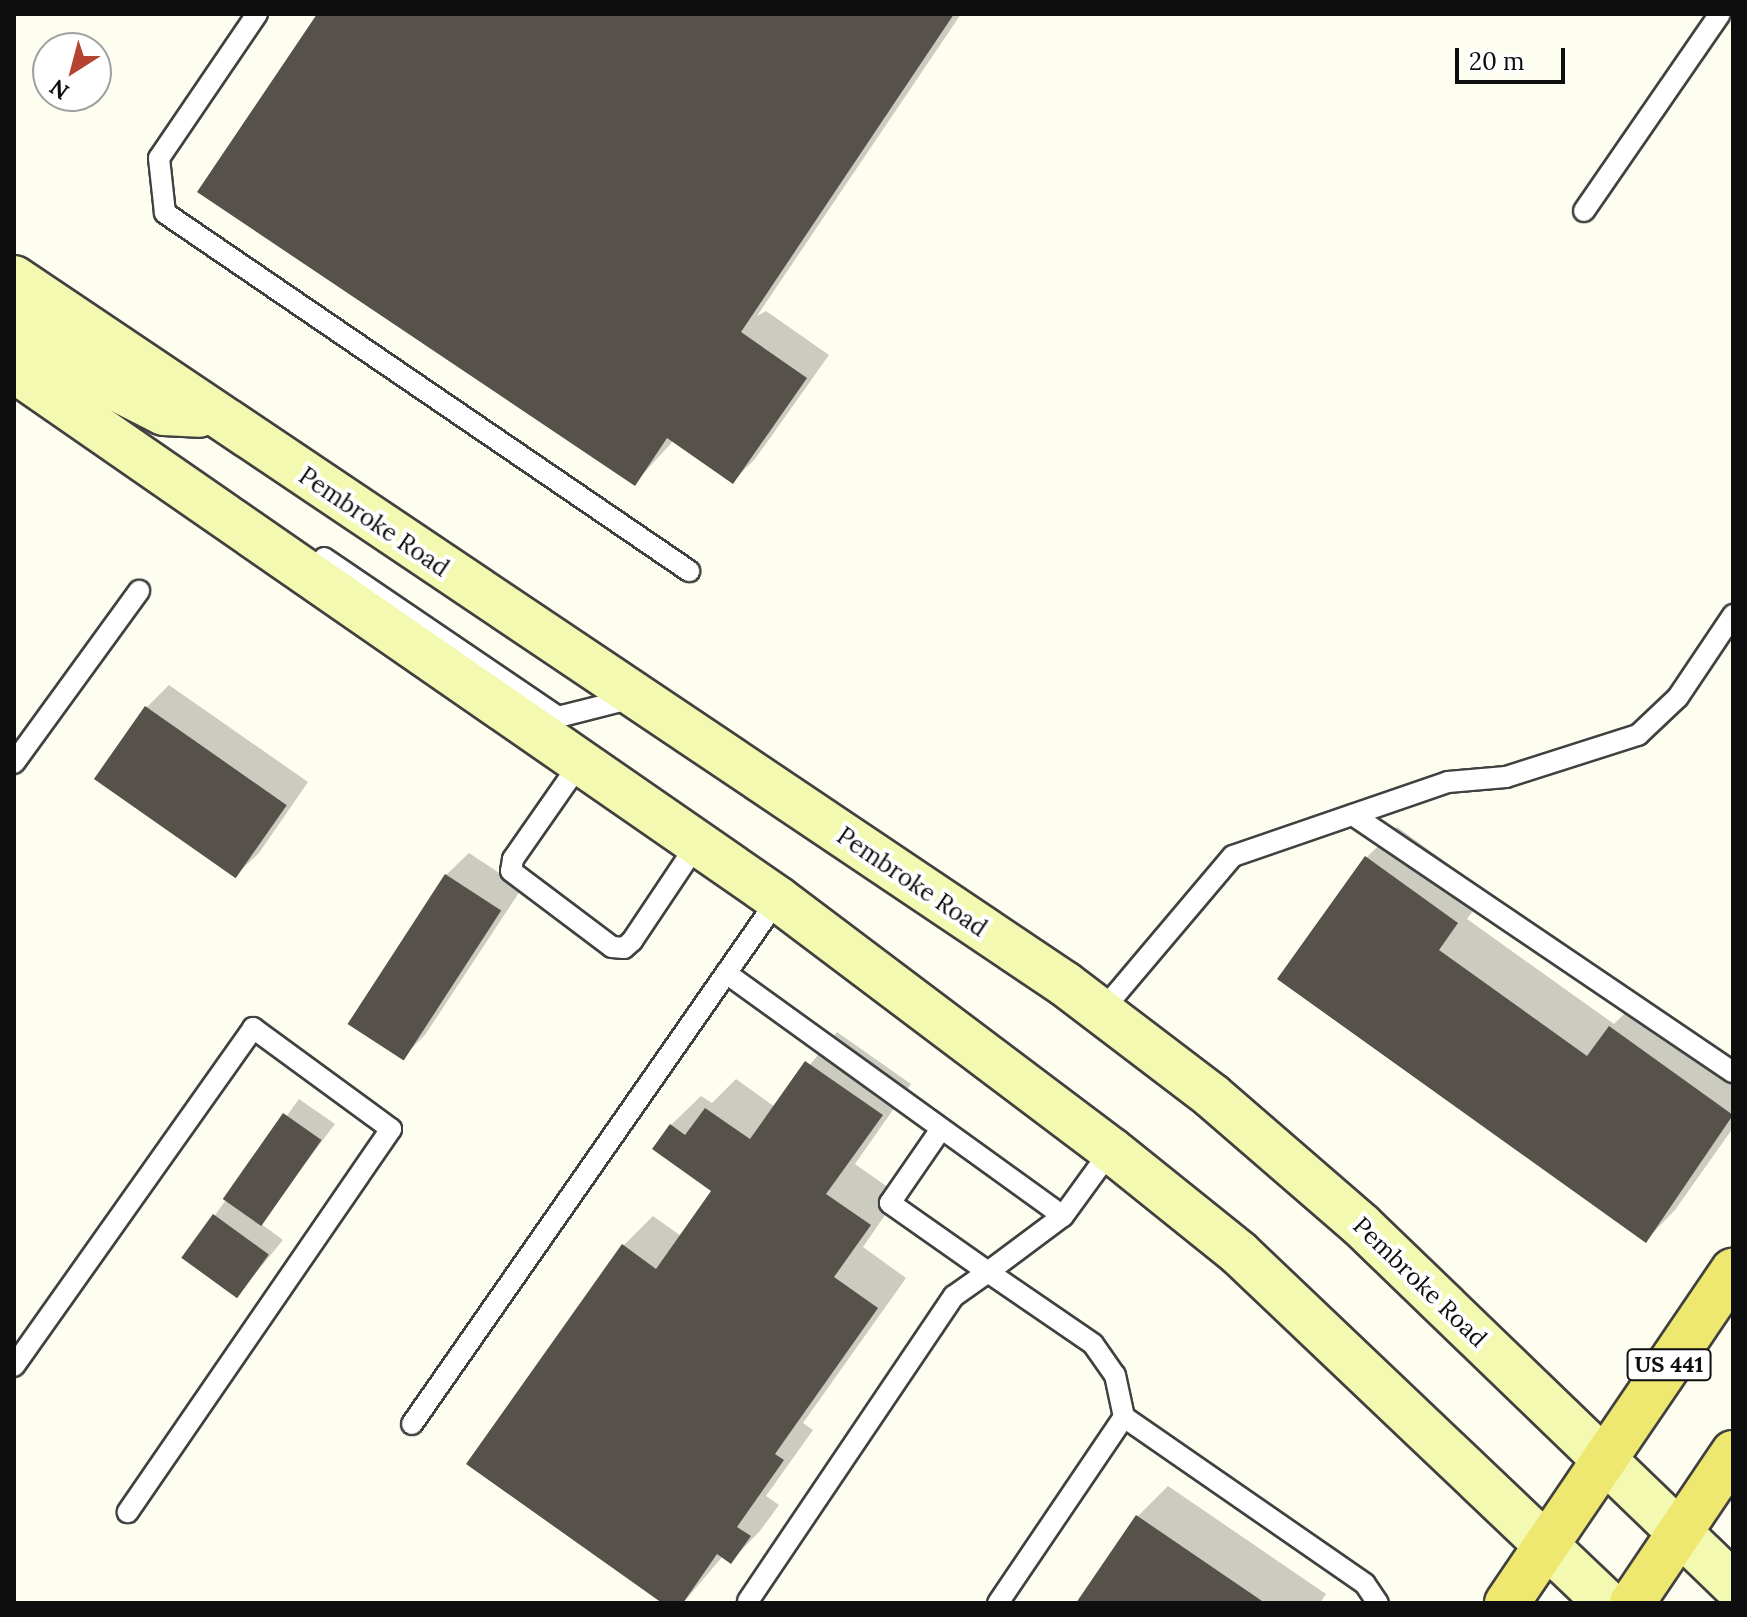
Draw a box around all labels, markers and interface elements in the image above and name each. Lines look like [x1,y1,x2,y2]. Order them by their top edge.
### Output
north arrow [32,32,112,112]
scale bar [1459,32,1569,82]
text: 20 m [1469,46,1525,77]
text: N [44,73,74,106]
street label: Pembroke Road [294,461,454,583]
street label: Pembroke Road [832,821,992,943]
street label: Pembroke Road [1347,1211,1493,1353]
road number: US 441 [1625,1347,1713,1383]

